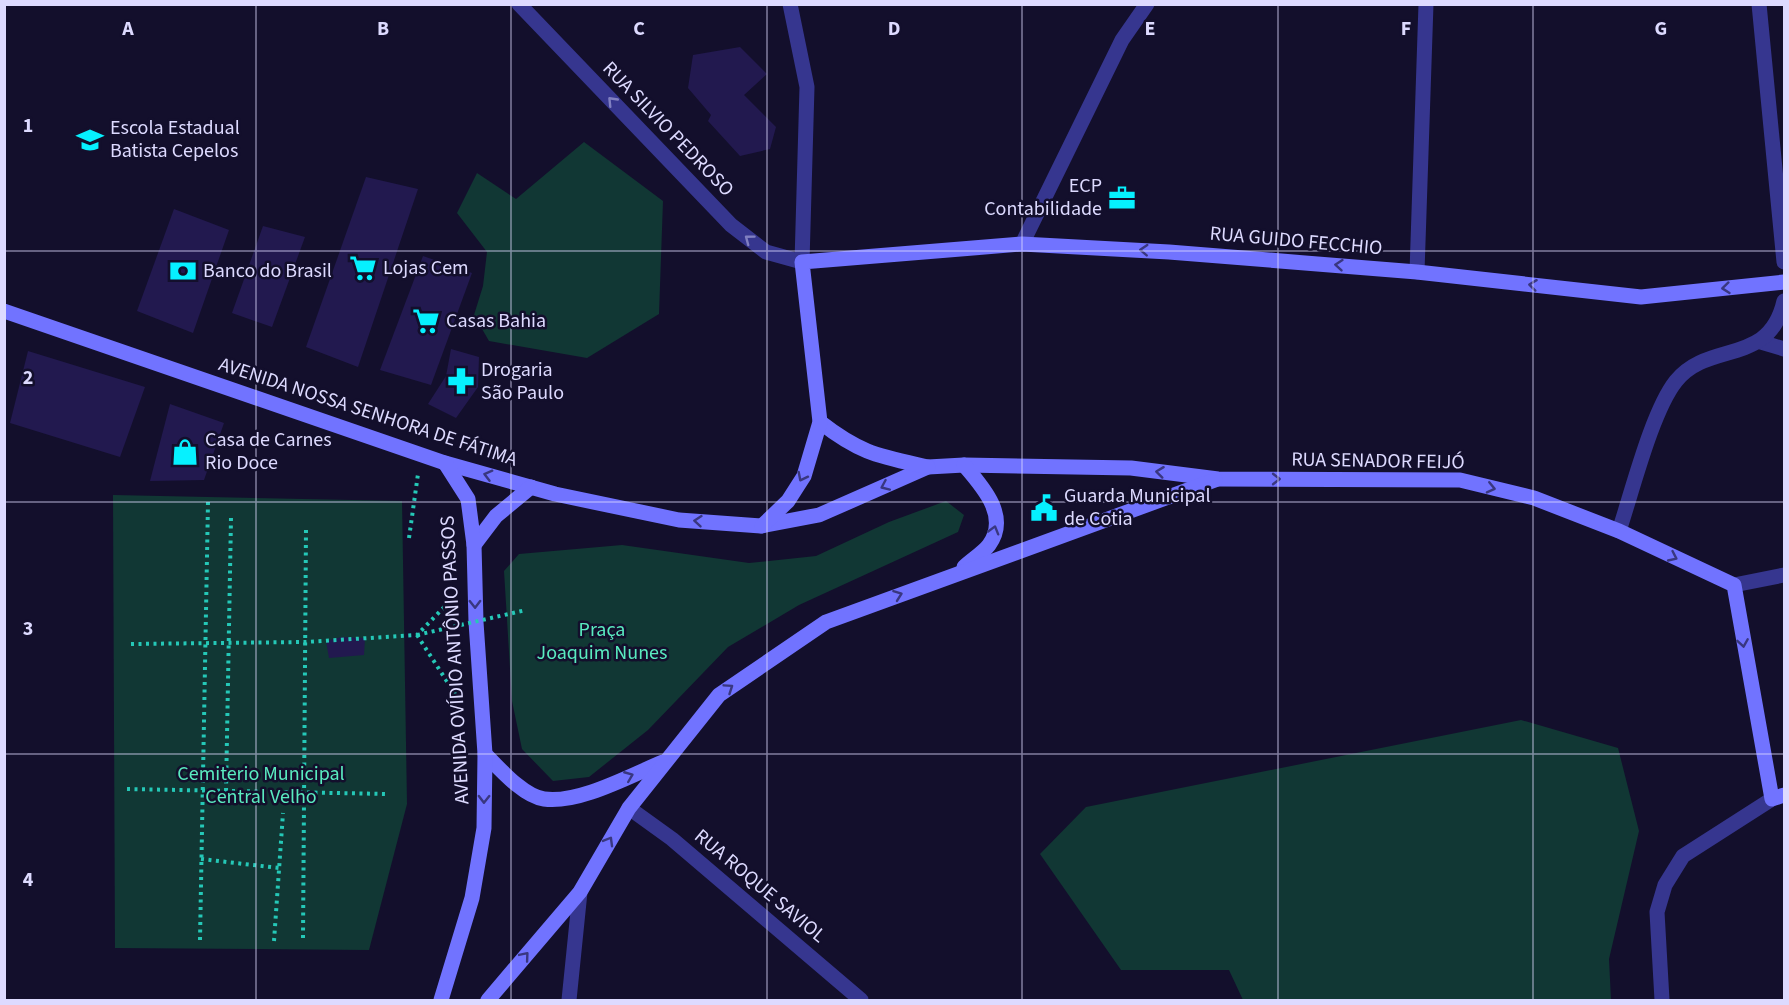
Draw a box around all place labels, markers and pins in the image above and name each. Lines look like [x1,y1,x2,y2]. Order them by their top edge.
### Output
place label: Escola Estadual Batista Cepelos [110,114,240,165]
school or university icon: Escola Estadual Batista Cepelos [75,125,105,155]
place label: ECP Contabilidade [984,172,1102,223]
office icon: ECP Contabilidade [1107,183,1137,213]
supermarket icon: Lojas Cem [348,253,378,283]
place label: Lojas Cem [383,254,469,282]
bank icon: Banco do Brasil [168,256,198,286]
place label: Banco do Brasil [203,257,332,285]
supermarket icon: Casas Bahia [411,306,441,336]
place label: Casas Bahia [446,307,546,335]
place label: Drogaria São Paulo [481,356,564,407]
pharmacy icon: Drogaria São Paulo [446,366,476,396]
place label: Casa de Carnes Rio Doce [205,426,332,477]
shop icon: Casa de Carnes Rio Doce [170,437,200,467]
place label: Guarda Municipal de Cotia [1064,482,1211,533]
public building icon: Guarda Municipal de Cotia [1029,493,1059,523]

